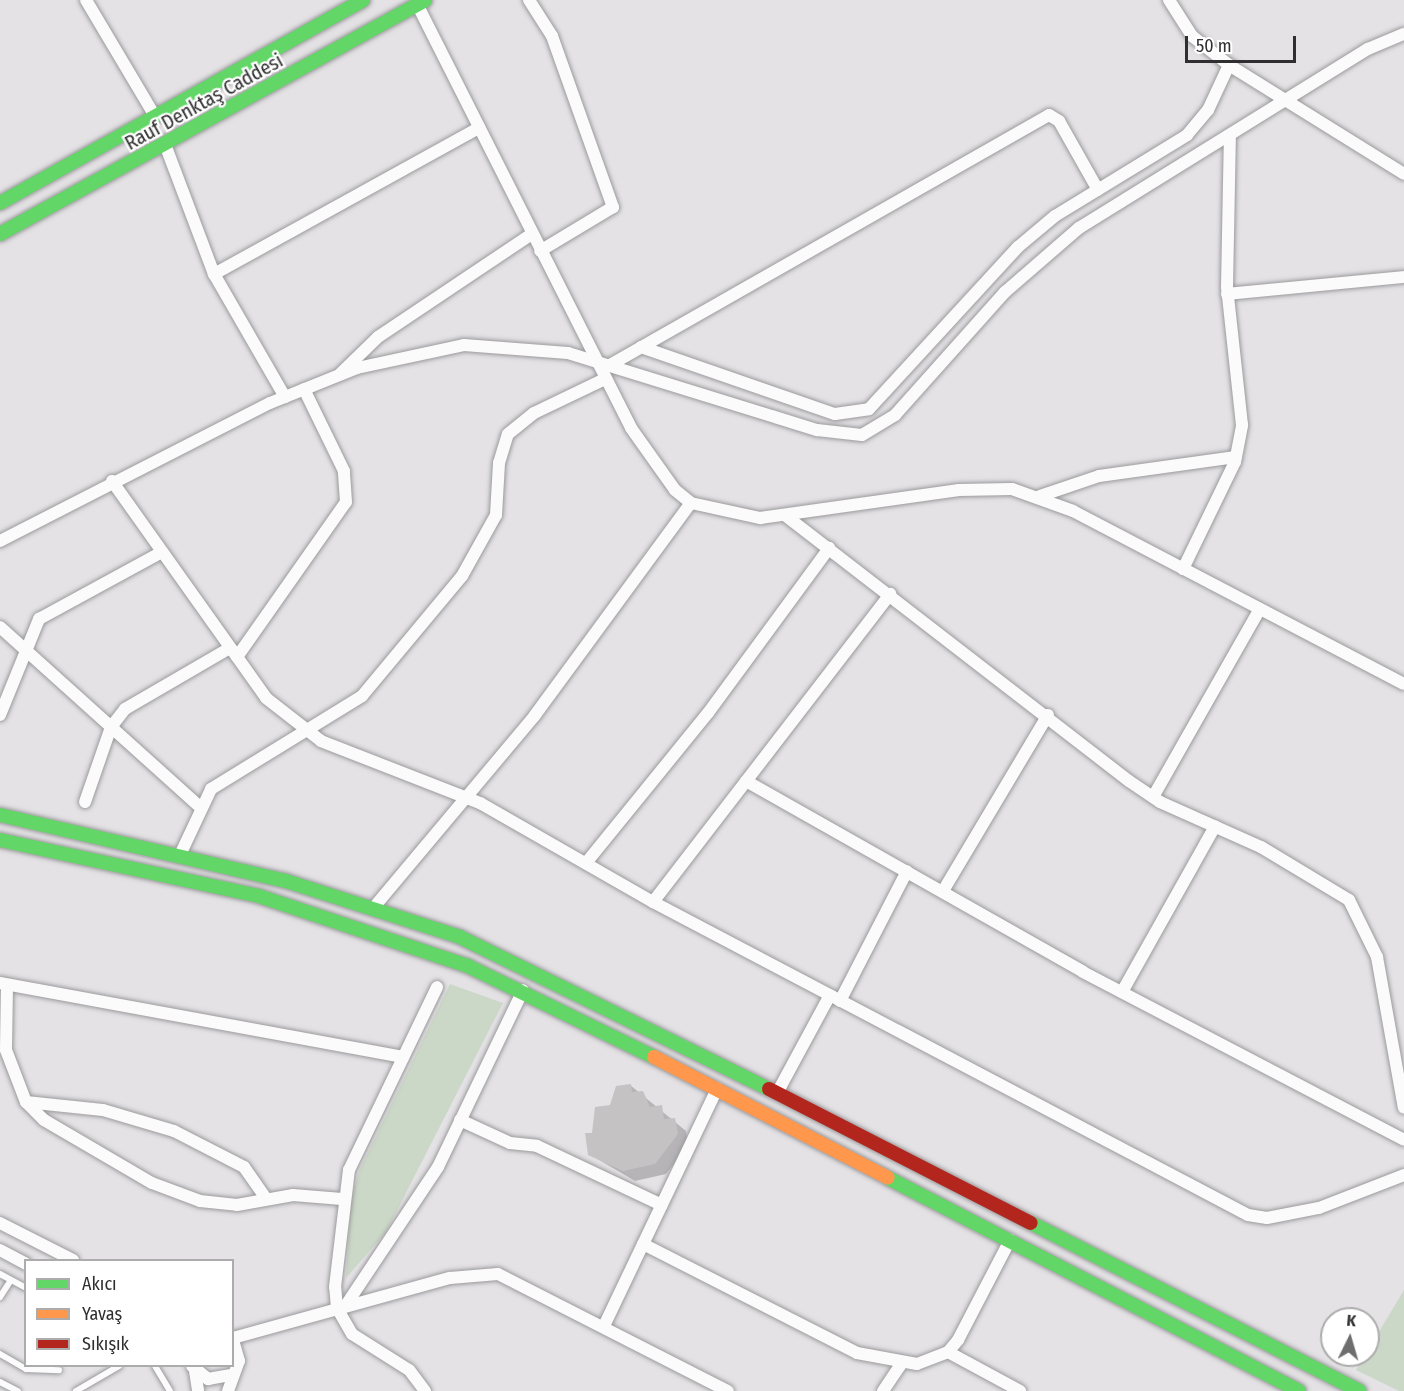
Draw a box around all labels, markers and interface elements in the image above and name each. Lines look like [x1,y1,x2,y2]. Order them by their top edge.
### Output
scale bar [1188,24,1299,62]
text: 50 m [1196,35,1232,57]
street label: Rauf Denktaş Caddesi [121,49,287,155]
legend [24,1259,234,1367]
text: Akıcı [82,1273,117,1295]
text: Yavaş [82,1303,122,1325]
north arrow [1320,1307,1380,1367]
text: K [1346,1311,1357,1330]
text: Sıkışık [82,1333,129,1355]

